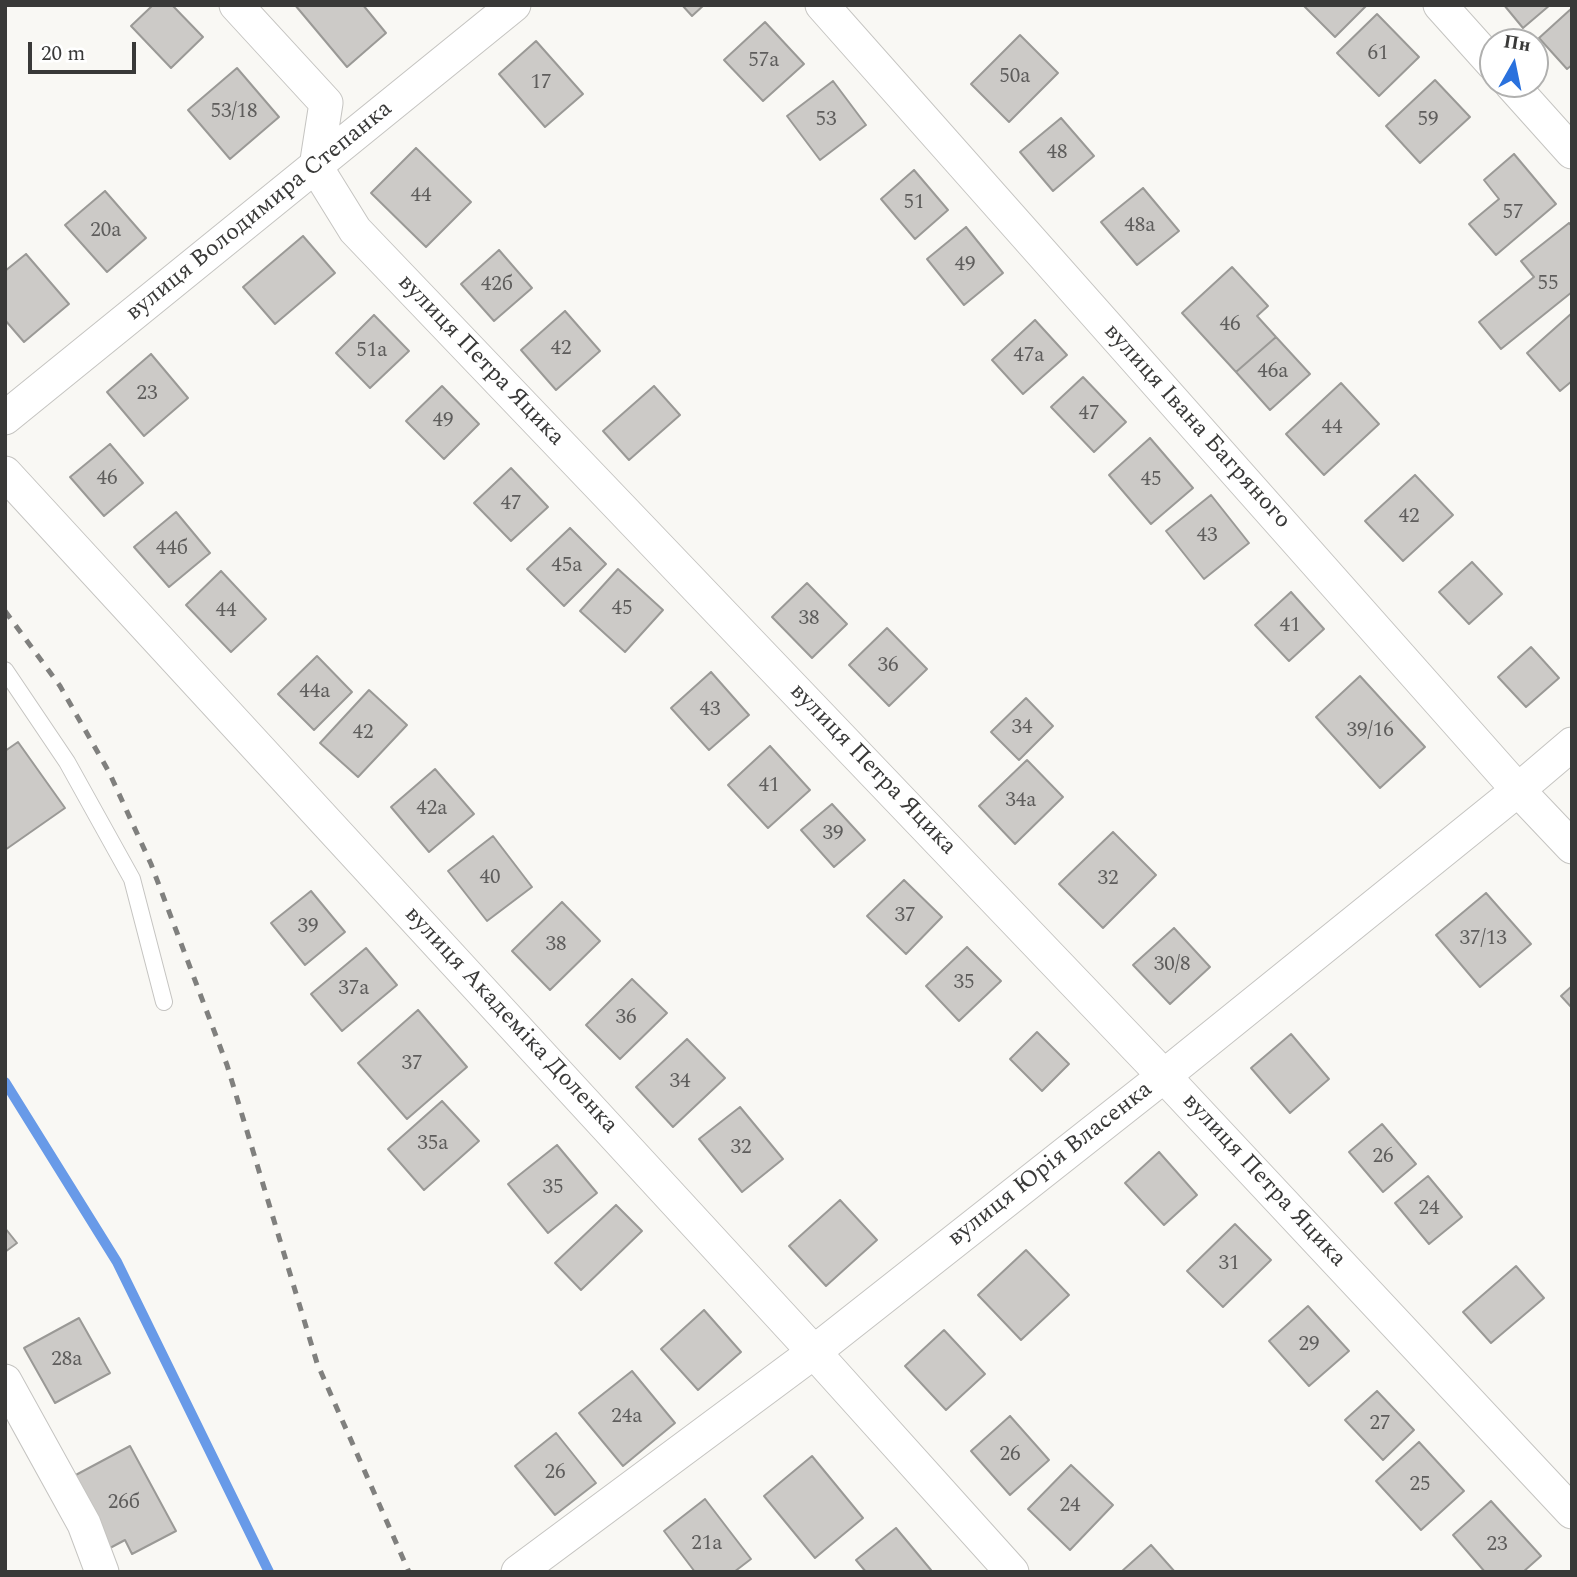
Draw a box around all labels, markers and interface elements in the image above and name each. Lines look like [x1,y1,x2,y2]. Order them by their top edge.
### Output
text: Пн [1501,27,1533,60]
scale bar [32,28,140,72]
north arrow [1479,28,1549,98]
text: 20 m [41,38,85,70]
house number: 61 [1368,42,1388,68]
house number: 57а [748,49,780,75]
house number: 50а [999,65,1031,91]
house number: 17 [531,71,551,97]
street label: вулиця Володимира Степанка [121,96,399,328]
house number: 53/18 [210,100,258,126]
house number: 53 [816,108,836,134]
house number: 59 [1418,108,1438,134]
house number: 48 [1047,141,1067,167]
house number: 44 [411,184,431,210]
house number: 51 [904,191,924,217]
house number: 57 [1503,201,1523,227]
house number: 48а [1124,214,1156,240]
house number: 20а [90,219,122,245]
house number: 49 [955,253,975,279]
street label: вулиця Петра Яцика [391,269,569,453]
house number: 55 [1538,272,1558,298]
house number: 42б [481,273,513,299]
house number: 46 [1220,313,1240,339]
street label: вулиця Івана Багряного [1096,318,1296,536]
house number: 42 [551,337,571,363]
house number: 51а [356,339,388,365]
house number: 47а [1013,344,1045,370]
house number: 46а [1257,360,1289,386]
house number: 23 [137,382,157,408]
house number: 47 [1079,402,1099,428]
house number: 49 [433,409,453,435]
house number: 44 [1322,416,1342,442]
house number: 46 [97,467,117,493]
house number: 45 [1141,468,1161,494]
house number: 47 [501,492,521,518]
house number: 42 [1399,505,1419,531]
house number: 43 [1197,524,1217,550]
house number: 44б [156,537,188,563]
house number: 45а [551,554,583,580]
house number: 45 [612,597,632,623]
house number: 44 [216,599,236,625]
house number: 38 [799,607,819,633]
house number: 41 [1280,614,1300,640]
house number: 36 [878,654,898,680]
street label: вулиця Петра Яцика [783,678,961,862]
house number: 44а [299,680,331,706]
house number: 43 [700,698,720,724]
house number: 34 [1012,716,1032,742]
house number: 39/16 [1346,719,1394,745]
house number: 42 [353,721,373,747]
house number: 41 [759,774,779,800]
house number: 34а [1005,789,1037,815]
house number: 42а [416,797,448,823]
house number: 39 [823,822,843,848]
house number: 40 [480,866,500,892]
house number: 32 [1098,867,1118,893]
street label: вулиця Академіка Доленка [397,901,623,1141]
house number: 37 [895,904,915,930]
house number: 39 [298,915,318,941]
house number: 37/13 [1459,927,1507,953]
house number: 38 [546,933,566,959]
house number: 30/8 [1154,953,1190,979]
house number: 35 [954,971,974,997]
house number: 37а [338,977,370,1003]
house number: 36 [616,1006,636,1032]
house number: 37 [402,1052,422,1078]
house number: 34 [670,1070,690,1096]
street label: вулиця Юрія Власенка [943,1076,1159,1254]
street label: вулиця Петра Яцика [1175,1088,1351,1274]
house number: 35а [417,1132,449,1158]
house number: 32 [731,1136,751,1162]
house number: 26 [1373,1145,1393,1171]
house number: 35 [543,1176,563,1202]
house number: 24 [1419,1197,1439,1223]
house number: 31 [1219,1252,1239,1278]
house number: 29 [1299,1333,1319,1359]
house number: 28а [51,1348,83,1374]
house number: 24а [611,1405,643,1431]
house number: 27 [1370,1412,1390,1438]
house number: 26 [1000,1443,1020,1469]
house number: 26 [545,1461,565,1487]
house number: 25 [1410,1473,1430,1499]
house number: 26б [108,1491,140,1517]
house number: 24 [1060,1494,1080,1520]
house number: 21а [691,1532,723,1558]
house number: 23 [1487,1533,1507,1559]

